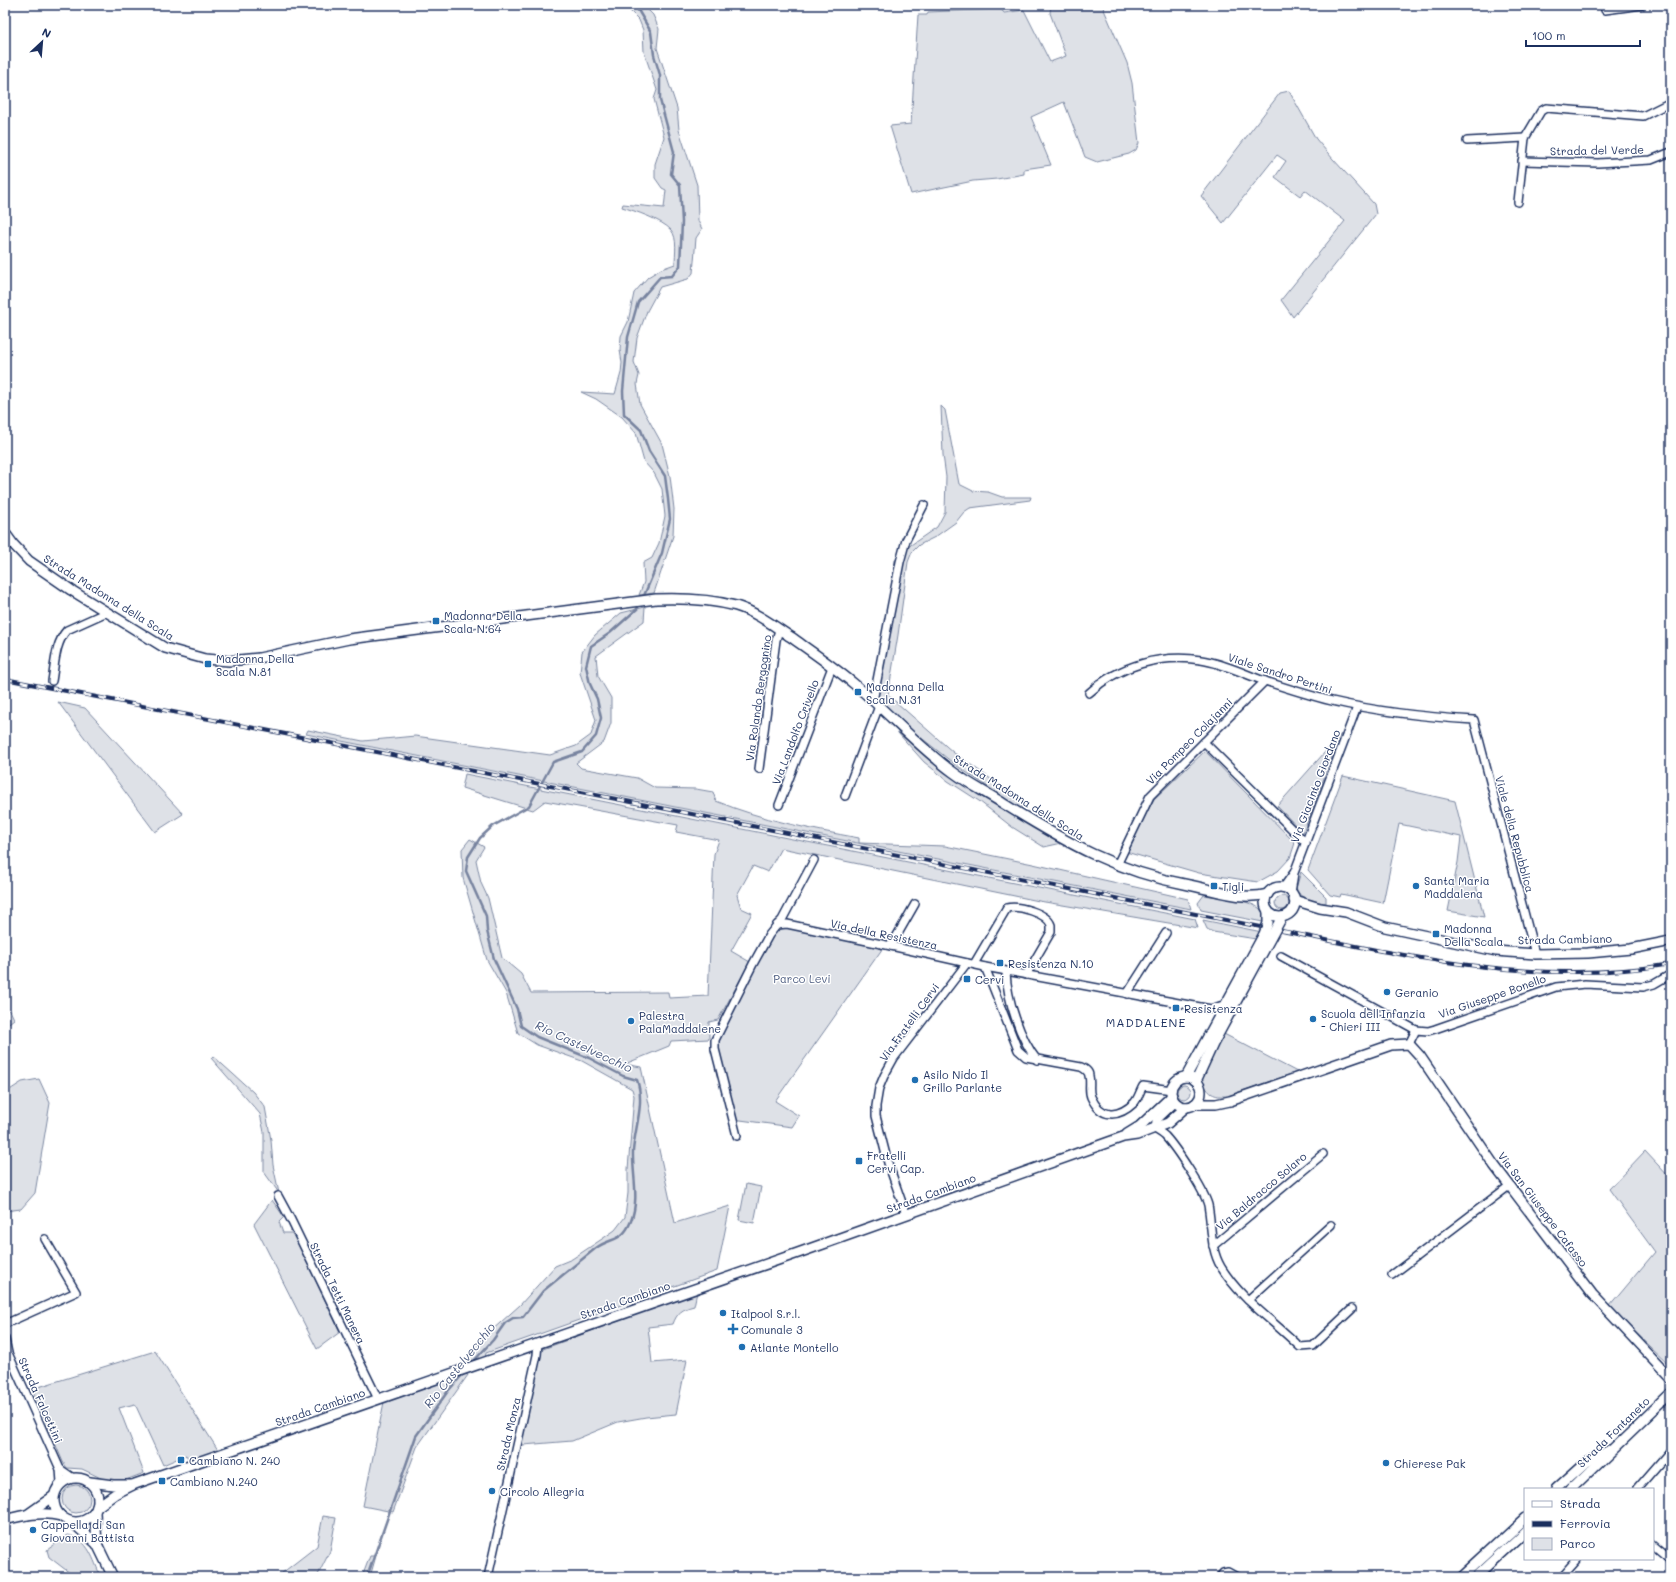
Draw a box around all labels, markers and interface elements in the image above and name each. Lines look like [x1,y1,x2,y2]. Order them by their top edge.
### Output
north arrow [22,22,62,62]
scale bar [1526,22,1640,48]
text: N [40,24,54,41]
text: 100 m [1532,27,1566,43]
street label: Strada del Verde [1550,142,1644,158]
street label: Strada Madonna della Scala [41,551,177,644]
place label: Madonna Della Scala N.64 [444,608,523,636]
marker: Madonna Della Scala N.64 [431,616,441,626]
street label: Via Rolando Bergognino [742,633,774,762]
street label: Viale Sandro Pertini [1226,649,1334,697]
place label: Madonna Della Scala N.81 [216,651,295,679]
marker: Madonna Della Scala N.81 [203,659,213,669]
street label: Via Landolfo Crivello [768,677,822,787]
place label: Madonna Della Scala N.31 [866,679,945,707]
marker: Madonna Della Scala N.31 [853,687,863,697]
street label: Via Pompeo Colajanni [1142,694,1236,788]
street label: Via Giacinto Giordano [1286,727,1344,845]
street label: Strada Madonna della Scala [951,751,1087,844]
street label: Viale della Repubblica [1492,774,1538,894]
place label: Santa Maria Maddalena [1424,873,1490,901]
place label: Tigli [1222,879,1244,894]
marker: Tigli [1209,881,1219,891]
marker: Santa Maria Maddalena [1411,881,1421,891]
street label: Via della Resistenza [829,915,939,953]
place label: Madonna Della Scala [1444,921,1504,949]
marker: Madonna Della Scala [1431,929,1441,939]
street label: Strada Cambiano [1518,931,1613,947]
place label: Resistenza N.10 [1008,956,1093,971]
marker: Resistenza N.10 [995,958,1005,968]
street label: Via Giuseppe Bonello [1436,970,1548,1021]
park label: Parco Levi [773,971,831,986]
place label: Cervi [975,972,1004,987]
marker: Cervi [962,974,972,984]
street label: Via Fratelli Cervi [876,980,942,1064]
place label: Geranio [1395,985,1439,1000]
marker: Geranio [1382,987,1392,997]
place label: Resistenza [1184,1001,1243,1016]
marker: Resistenza [1171,1003,1181,1013]
place label: Scuola dell'Infanzia - Chieri III [1321,1006,1426,1034]
place label: Palestra PalaMaddalene [639,1008,721,1036]
district label: MADDALENE [1106,1014,1186,1030]
marker: Scuola dell'Infanzia - Chieri III [1308,1014,1318,1024]
water label: Rio Castelvecchio [533,1016,635,1076]
marker: Palestra PalaMaddalene [626,1016,636,1026]
place label: Asilo Nido Il Grillo Parlante [923,1067,1002,1095]
marker: Asilo Nido Il Grillo Parlante [910,1075,920,1085]
place label: Fratelli Cervi Cap. [867,1148,925,1176]
street label: Via Baldracco Solaro [1213,1148,1310,1233]
street label: Via San Giuseppe Cafasso [1495,1149,1591,1270]
marker: Fratelli Cervi Cap. [854,1156,864,1166]
street label: Strada Cambiano [884,1170,978,1216]
street label: Strada Tetti Manera [307,1240,369,1346]
street label: Strada Cambiano [578,1277,672,1322]
place label: Italpool S.r.l. [731,1306,801,1321]
marker: Italpool S.r.l. [718,1308,728,1318]
water label: Rio Castelvecchio [420,1319,498,1411]
place label: Comunale 3 [741,1322,803,1337]
marker: Comunale 3 [728,1324,738,1334]
place label: Atlante Montello [750,1340,839,1355]
marker: Atlante Montello [737,1342,747,1352]
street label: Strada Falcettini [15,1355,67,1445]
street label: Strada Cambiano [273,1384,367,1429]
street label: Strada Fontaneto [1573,1393,1653,1471]
street label: Strada Monza [492,1396,524,1472]
place label: Cambiano N. 240 [189,1453,280,1468]
marker: Cambiano N. 240 [176,1455,186,1465]
place label: Chierese Pak [1394,1456,1466,1471]
marker: Chierese Pak [1381,1458,1391,1468]
place label: Cambiano N.240 [170,1474,258,1489]
marker: Cambiano N.240 [157,1476,167,1486]
place label: Circolo Allegria [500,1484,585,1499]
marker: Circolo Allegria [487,1486,497,1496]
legend [1524,1488,1654,1560]
text: Strada [1560,1495,1601,1511]
text: Ferrovia [1560,1515,1611,1531]
place label: Cappella di San Giovanni Battista [41,1517,135,1545]
marker: Cappella di San Giovanni Battista [28,1525,38,1535]
text: Parco [1560,1535,1595,1551]

